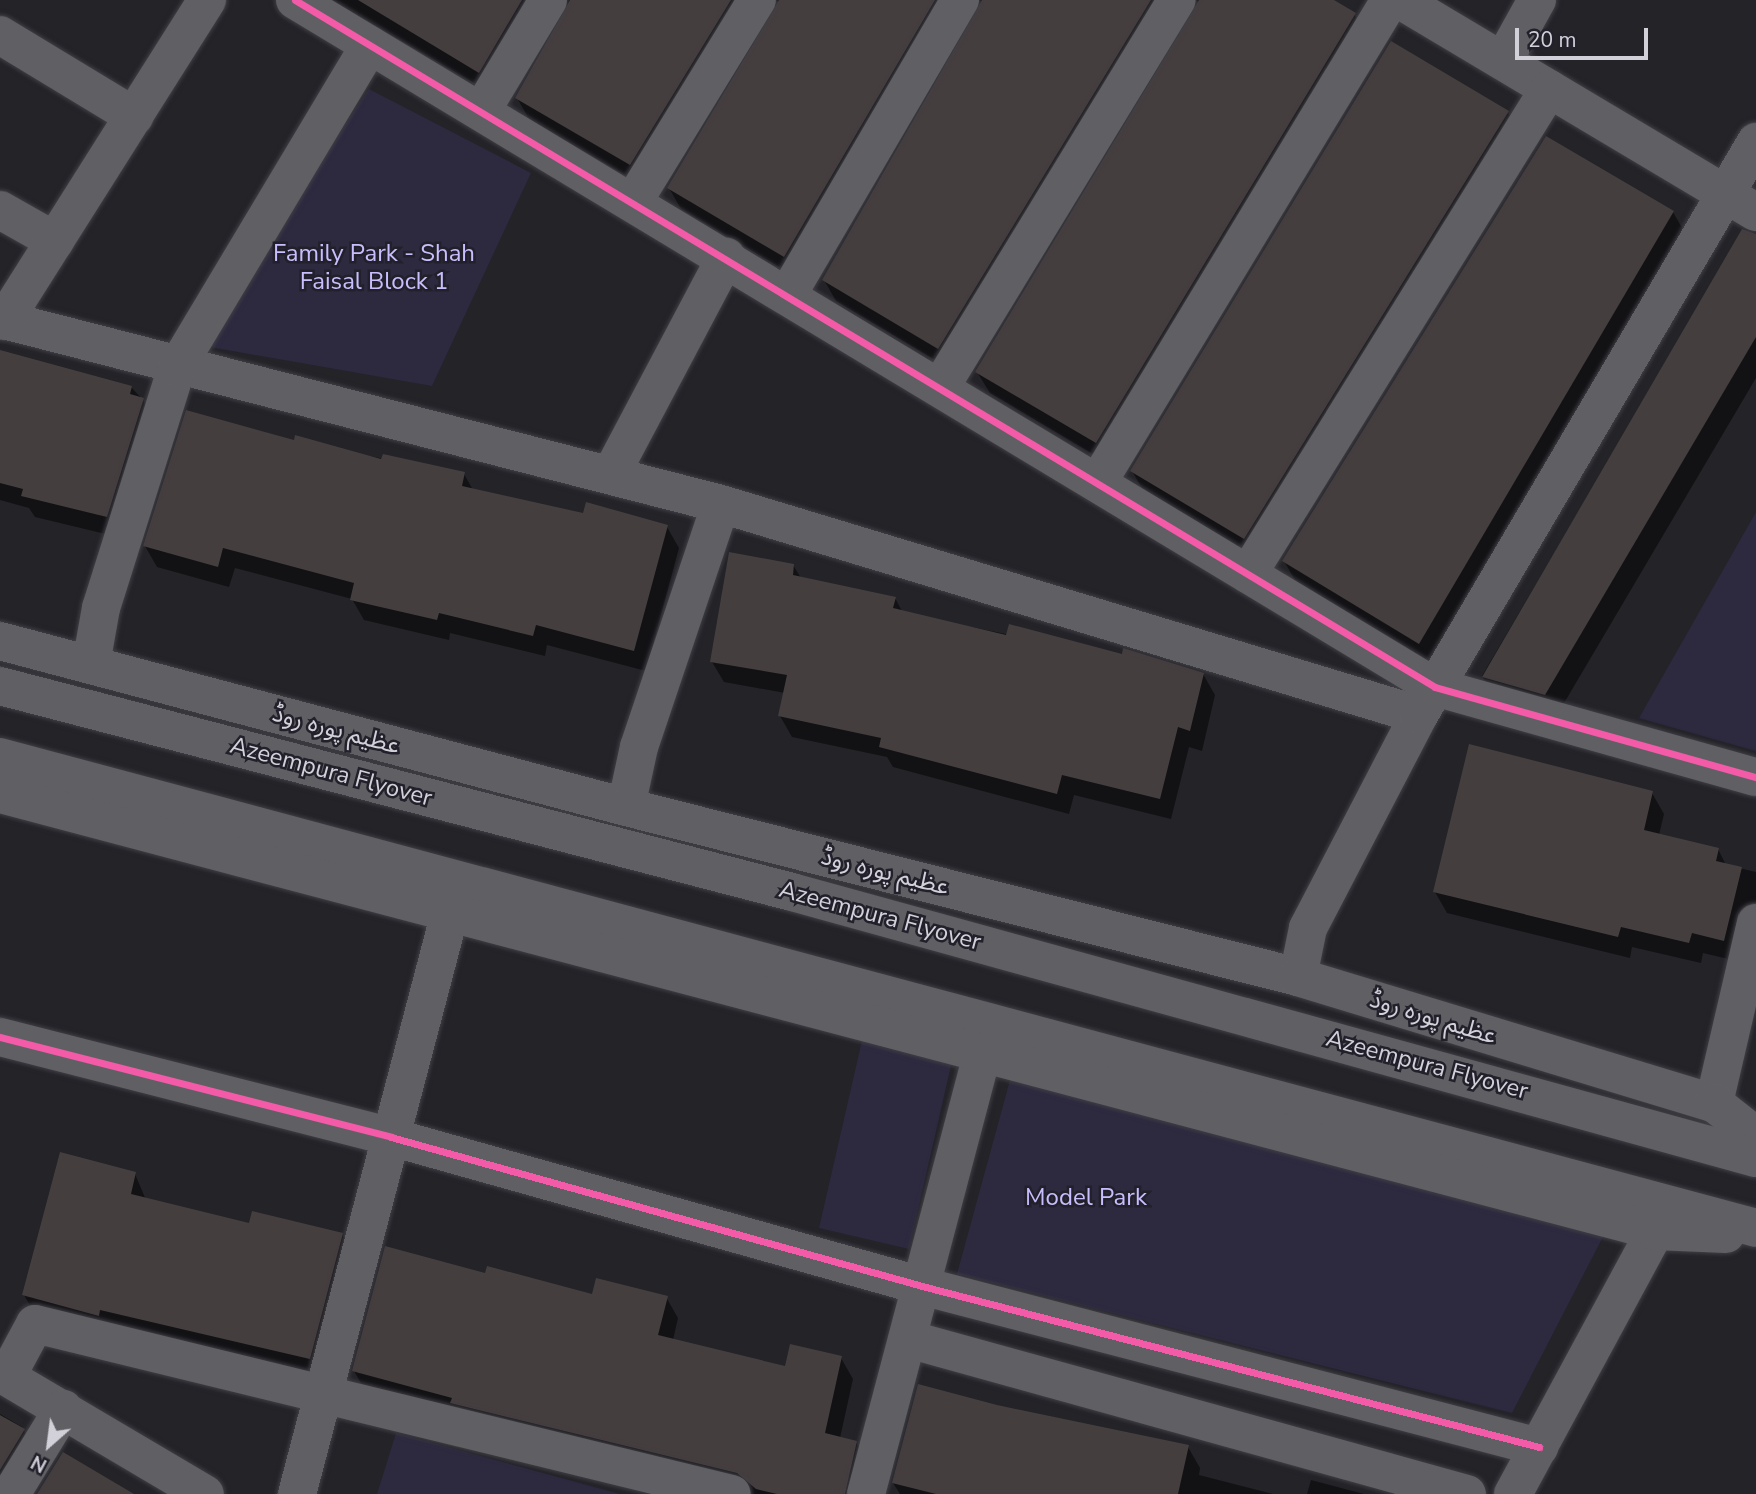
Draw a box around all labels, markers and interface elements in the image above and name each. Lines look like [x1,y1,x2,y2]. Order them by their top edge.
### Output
scale bar [1518,14,1651,58]
text: 20 m [1528,26,1577,54]
park label: Family Park - Shah Faisal Block 1 [273,240,475,296]
street label: عظیم پورہ روڈ [269,699,403,761]
street label: Azeempura Flyover [227,731,435,813]
street label: عظیم پورہ روڈ [818,842,952,902]
street label: Azeempura Flyover [776,875,984,957]
street label: عظیم پورہ روڈ [1366,985,1500,1051]
street label: Azeempura Flyover [1323,1024,1531,1106]
park label: Model Park [1025,1184,1147,1212]
north arrow [14,1410,84,1480]
text: N [27,1449,52,1478]

